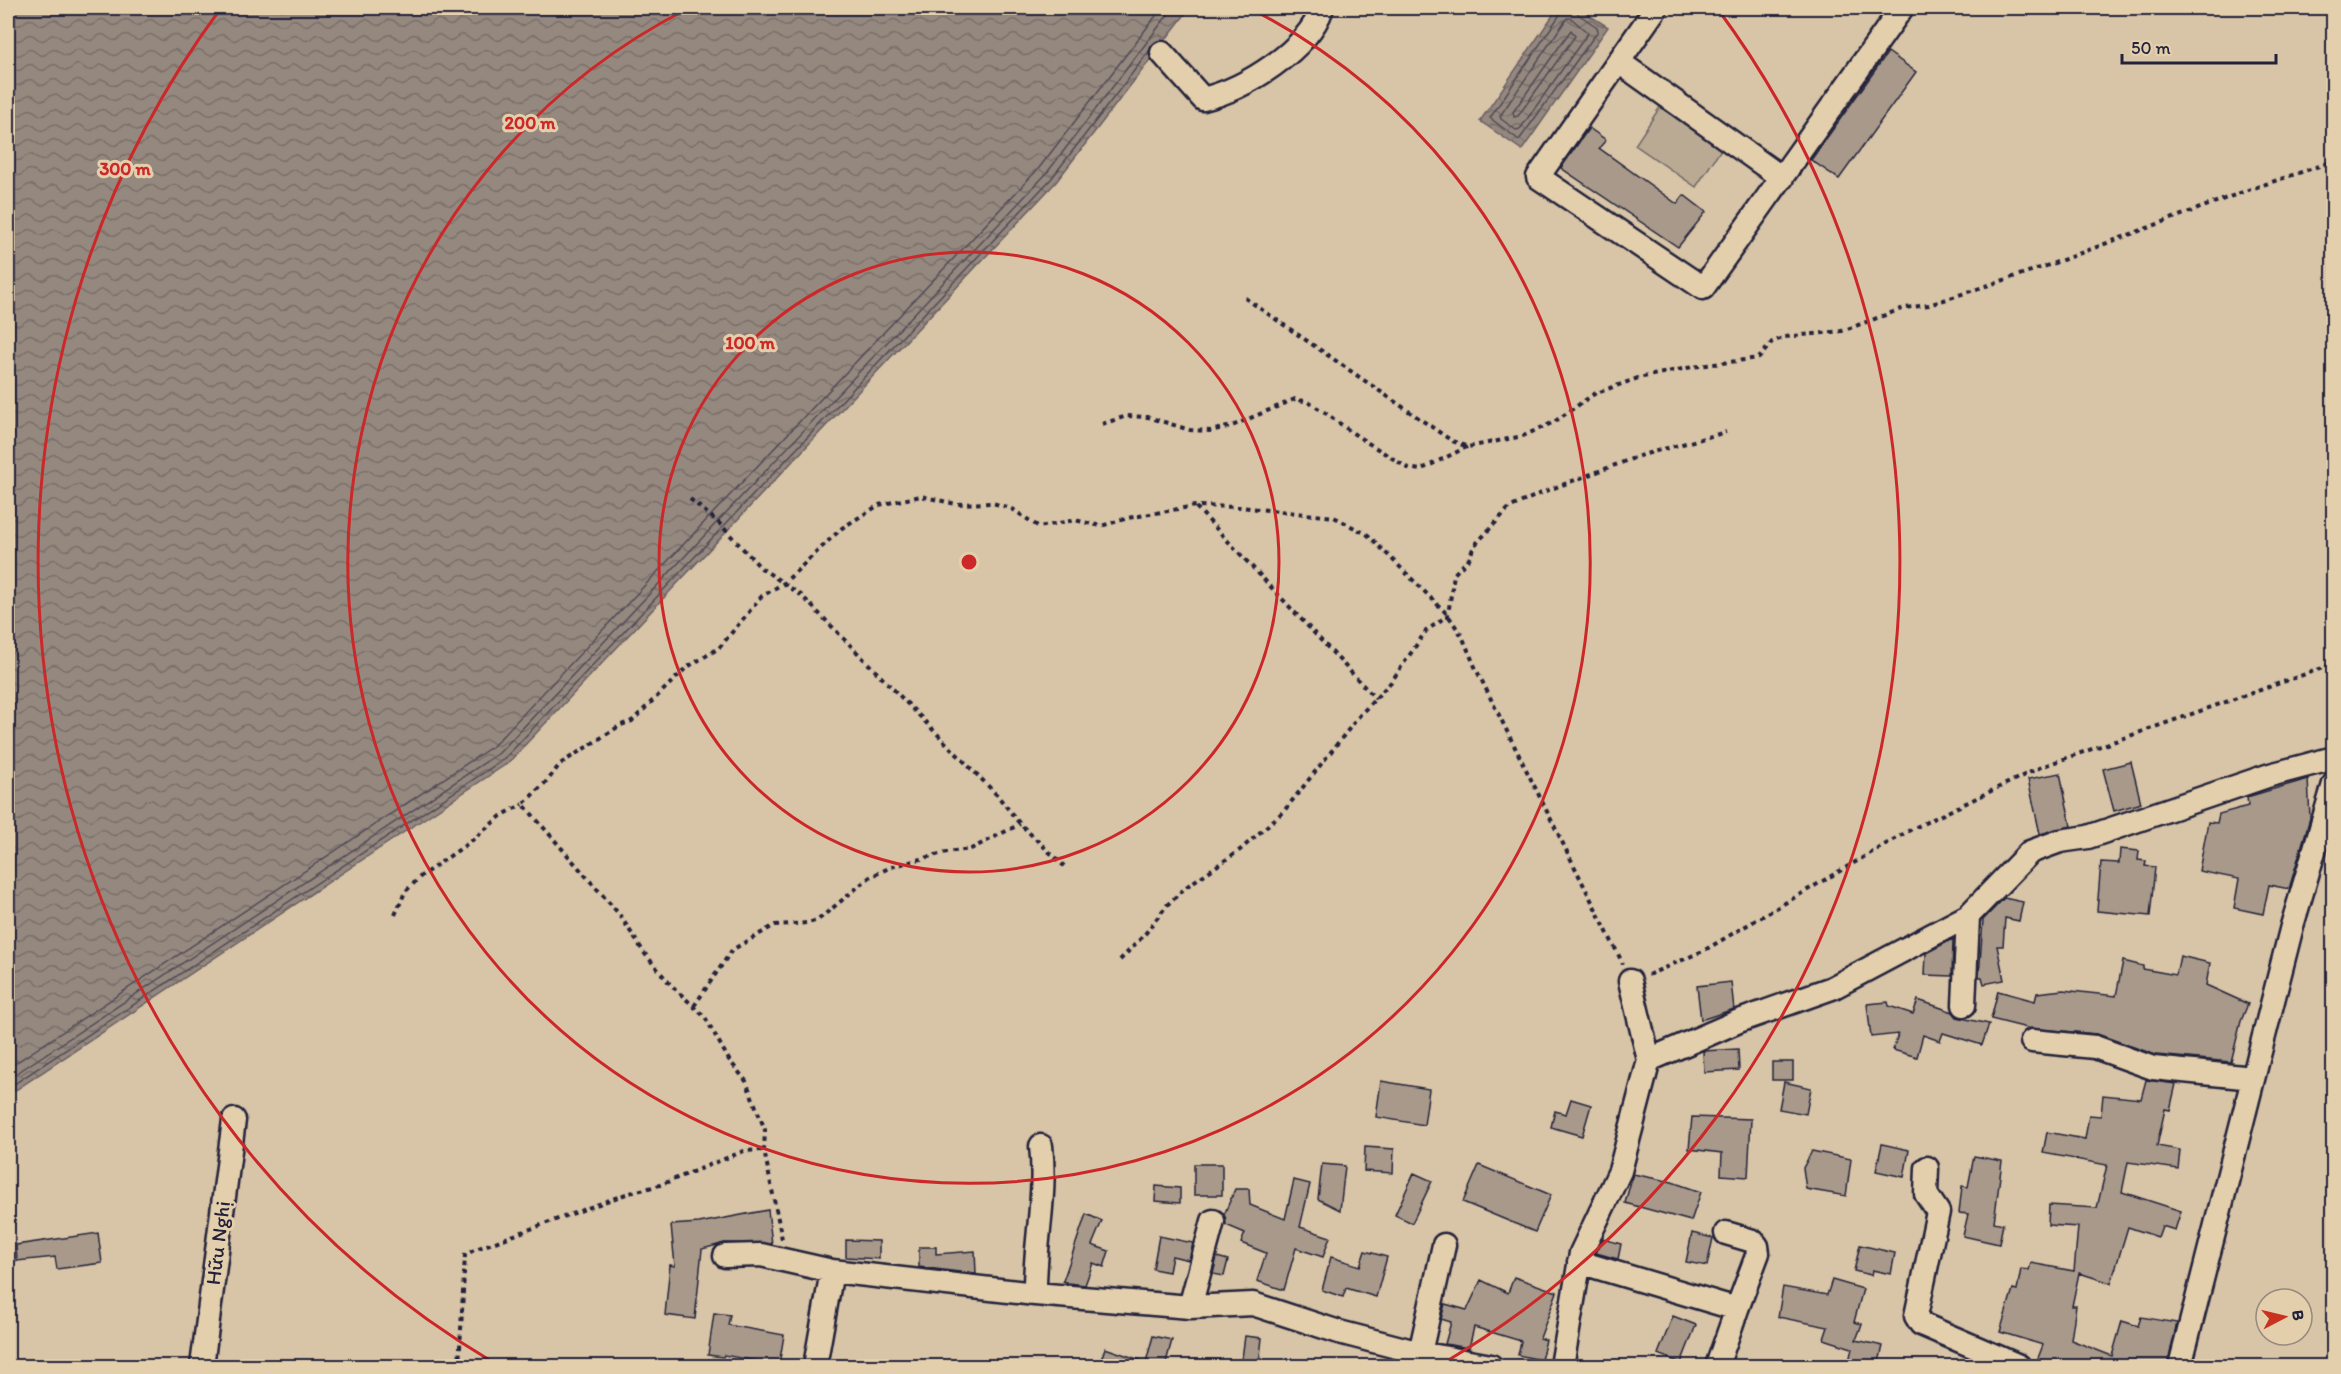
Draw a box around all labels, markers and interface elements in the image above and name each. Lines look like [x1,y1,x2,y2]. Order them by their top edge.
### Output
scale bar [2122,27,2276,65]
text: 50 m [2131,37,2171,59]
text: 200 m [505,112,556,134]
text: 300 m [99,158,151,180]
text: 100 m [725,332,776,354]
centre of rings [959,552,979,572]
street label: Hữu Nghị [200,1200,235,1286]
north arrow [2254,1287,2314,1347]
text: B [2288,1309,2309,1322]

